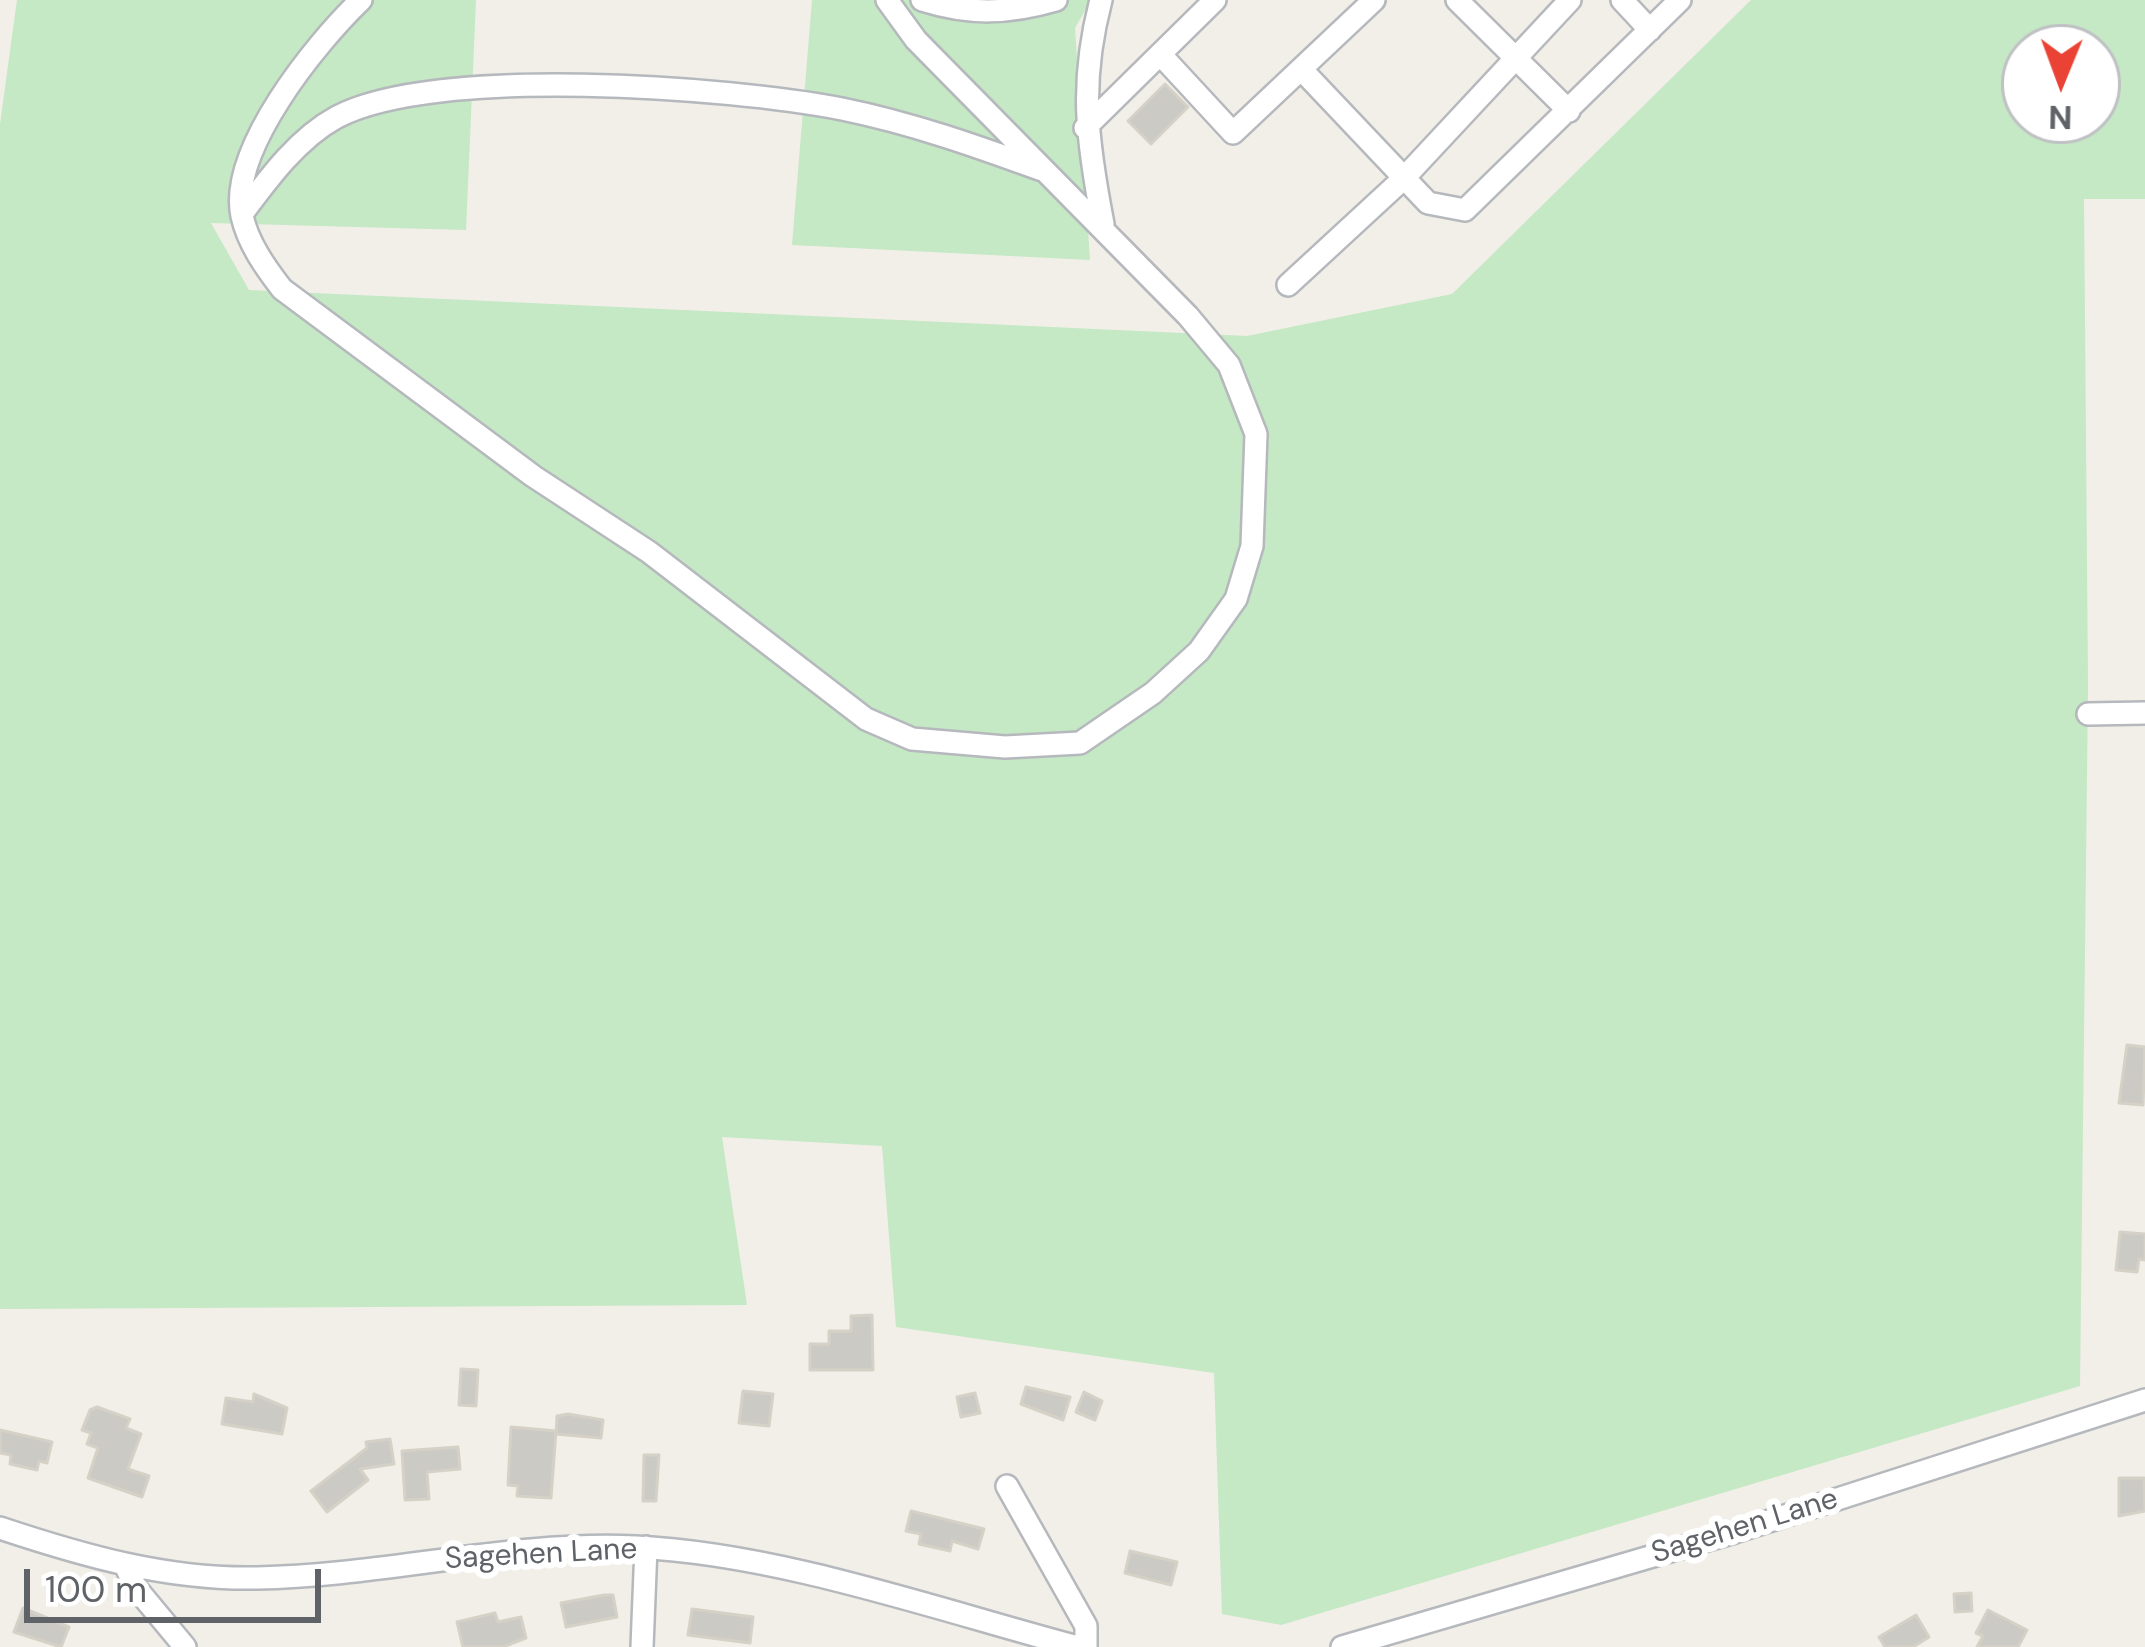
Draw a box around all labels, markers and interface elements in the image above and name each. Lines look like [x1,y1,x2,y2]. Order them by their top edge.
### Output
north arrow [2001,24,2121,144]
text: N [2048,96,2073,139]
street label: Sagehen Lane [1648,1482,1842,1572]
street label: Sagehen Lane [444,1532,638,1578]
scale bar [30,1545,327,1619]
text: 100 m [45,1566,147,1613]

